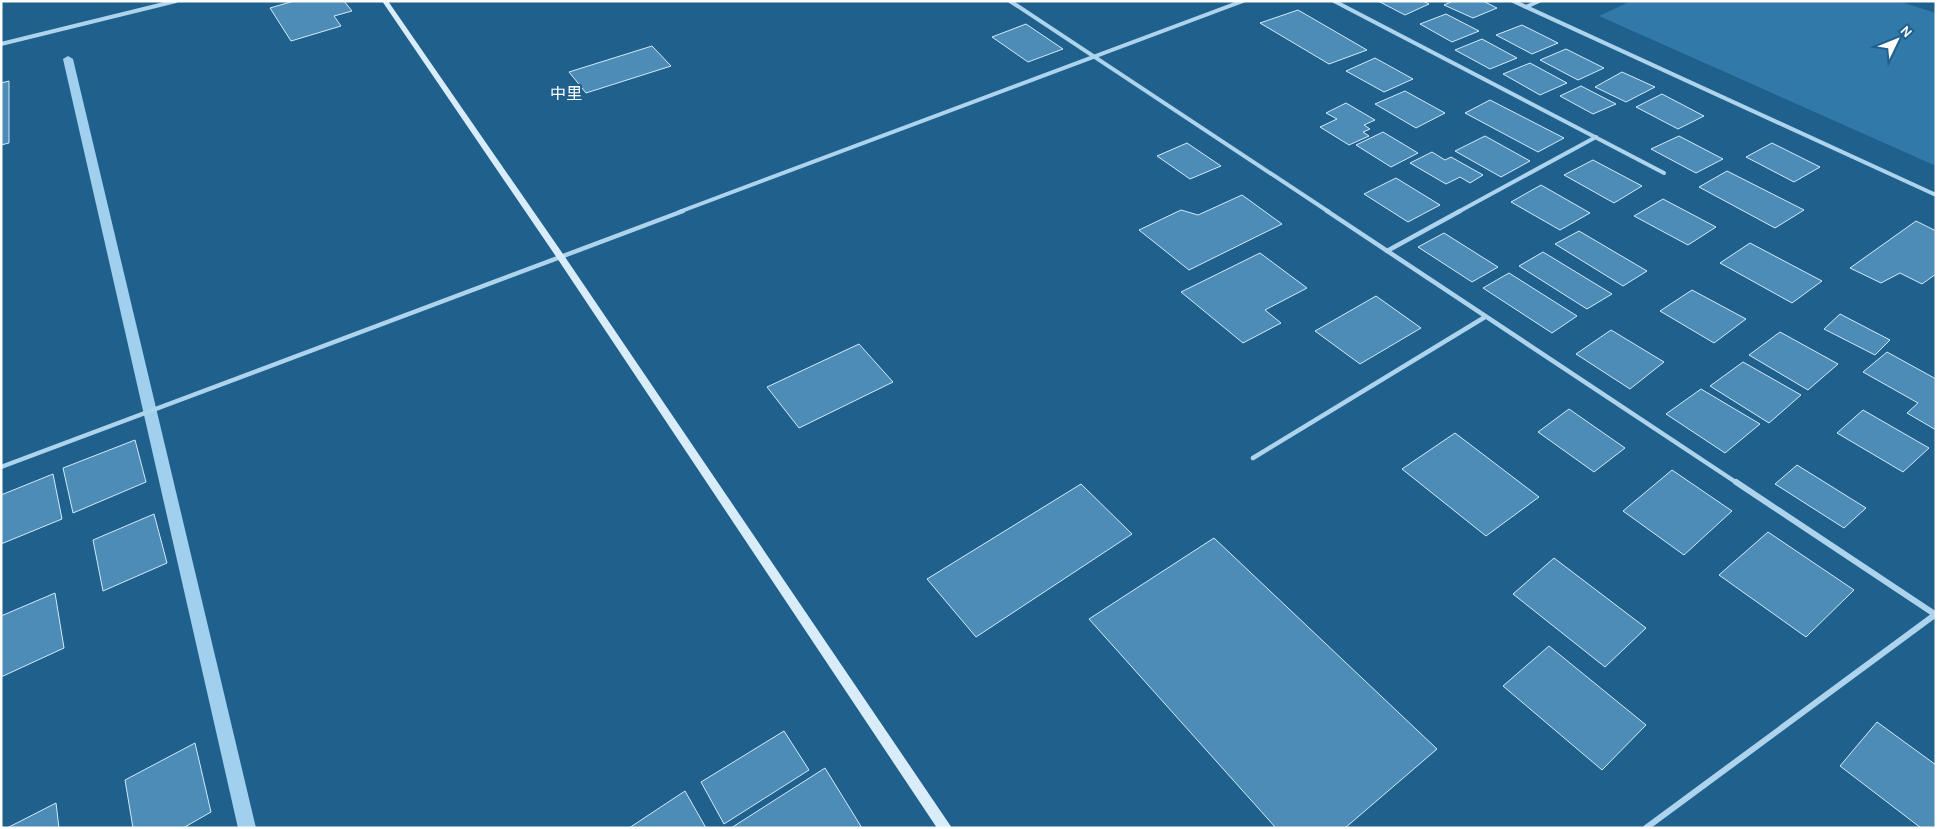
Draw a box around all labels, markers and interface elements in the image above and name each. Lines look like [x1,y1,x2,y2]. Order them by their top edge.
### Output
north arrow [1872,15,1922,65]
text: N [1896,22,1916,41]
district label: 中里 [550,84,582,103]

